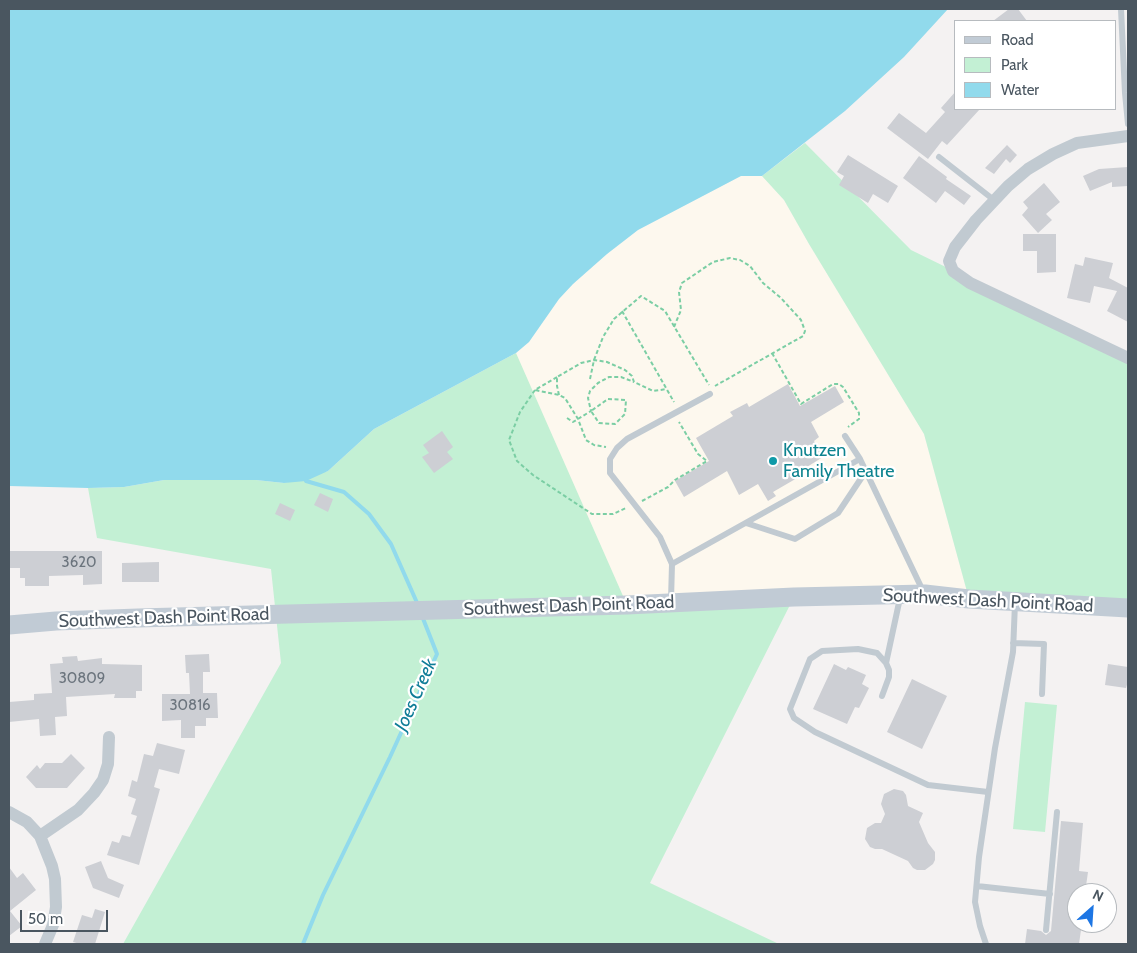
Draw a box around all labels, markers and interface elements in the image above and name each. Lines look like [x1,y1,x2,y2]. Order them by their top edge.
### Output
legend [954,20,1117,110]
text: Road [1001,31,1034,49]
text: Park [1001,56,1028,74]
text: Water [1001,81,1039,99]
place label: Knutzen Family Theatre [783,440,895,482]
marker: Knutzen Family Theatre [767,455,779,467]
house number: 3620 [62,554,96,572]
street label: Southwest Dash Point Road [882,585,1094,617]
street label: Southwest Dash Point Road [463,592,675,620]
street label: Southwest Dash Point Road [58,604,270,632]
water label: Joes Creek [390,655,442,735]
house number: 30809 [59,670,105,688]
house number: 30816 [169,697,211,715]
north arrow [1067,883,1117,933]
text: N [1090,885,1107,906]
scale bar [22,900,110,932]
text: 50 m [28,910,63,928]

